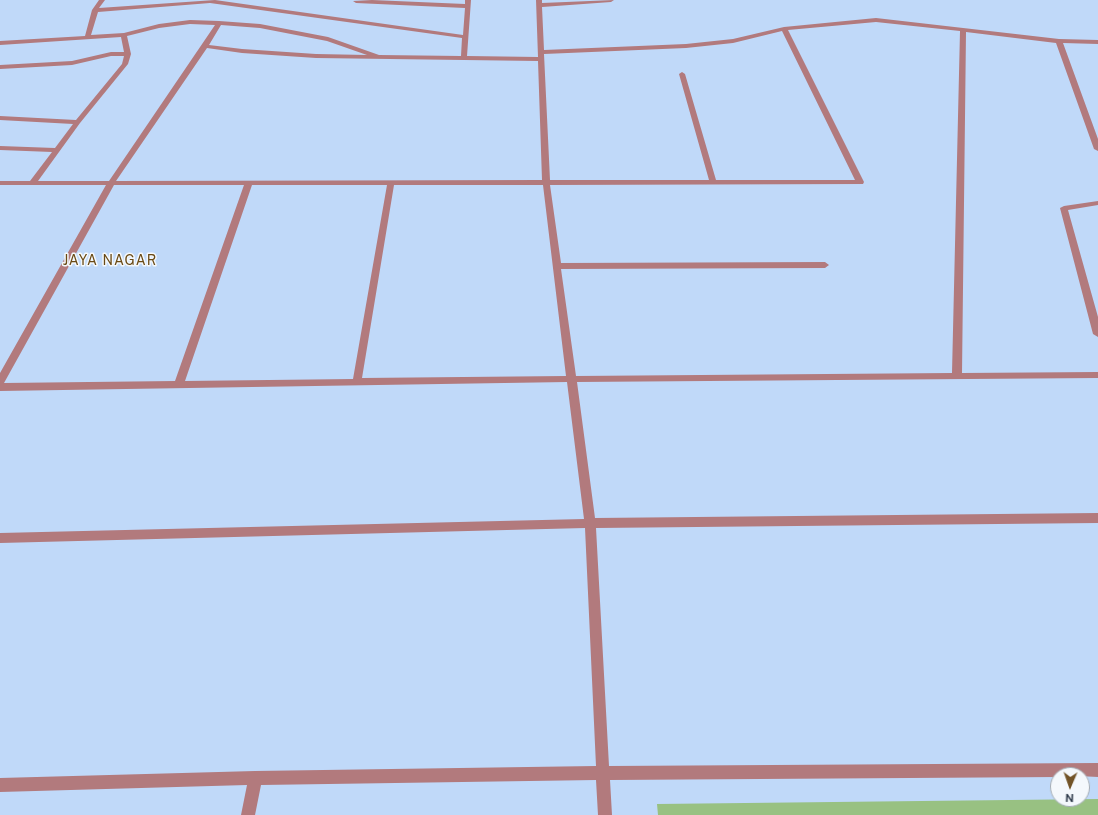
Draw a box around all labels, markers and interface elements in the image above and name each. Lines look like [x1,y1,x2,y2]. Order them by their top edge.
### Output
district label: JAYA NAGAR [63,253,157,269]
north arrow [1050,767,1090,807]
text: N [1065,792,1074,804]

